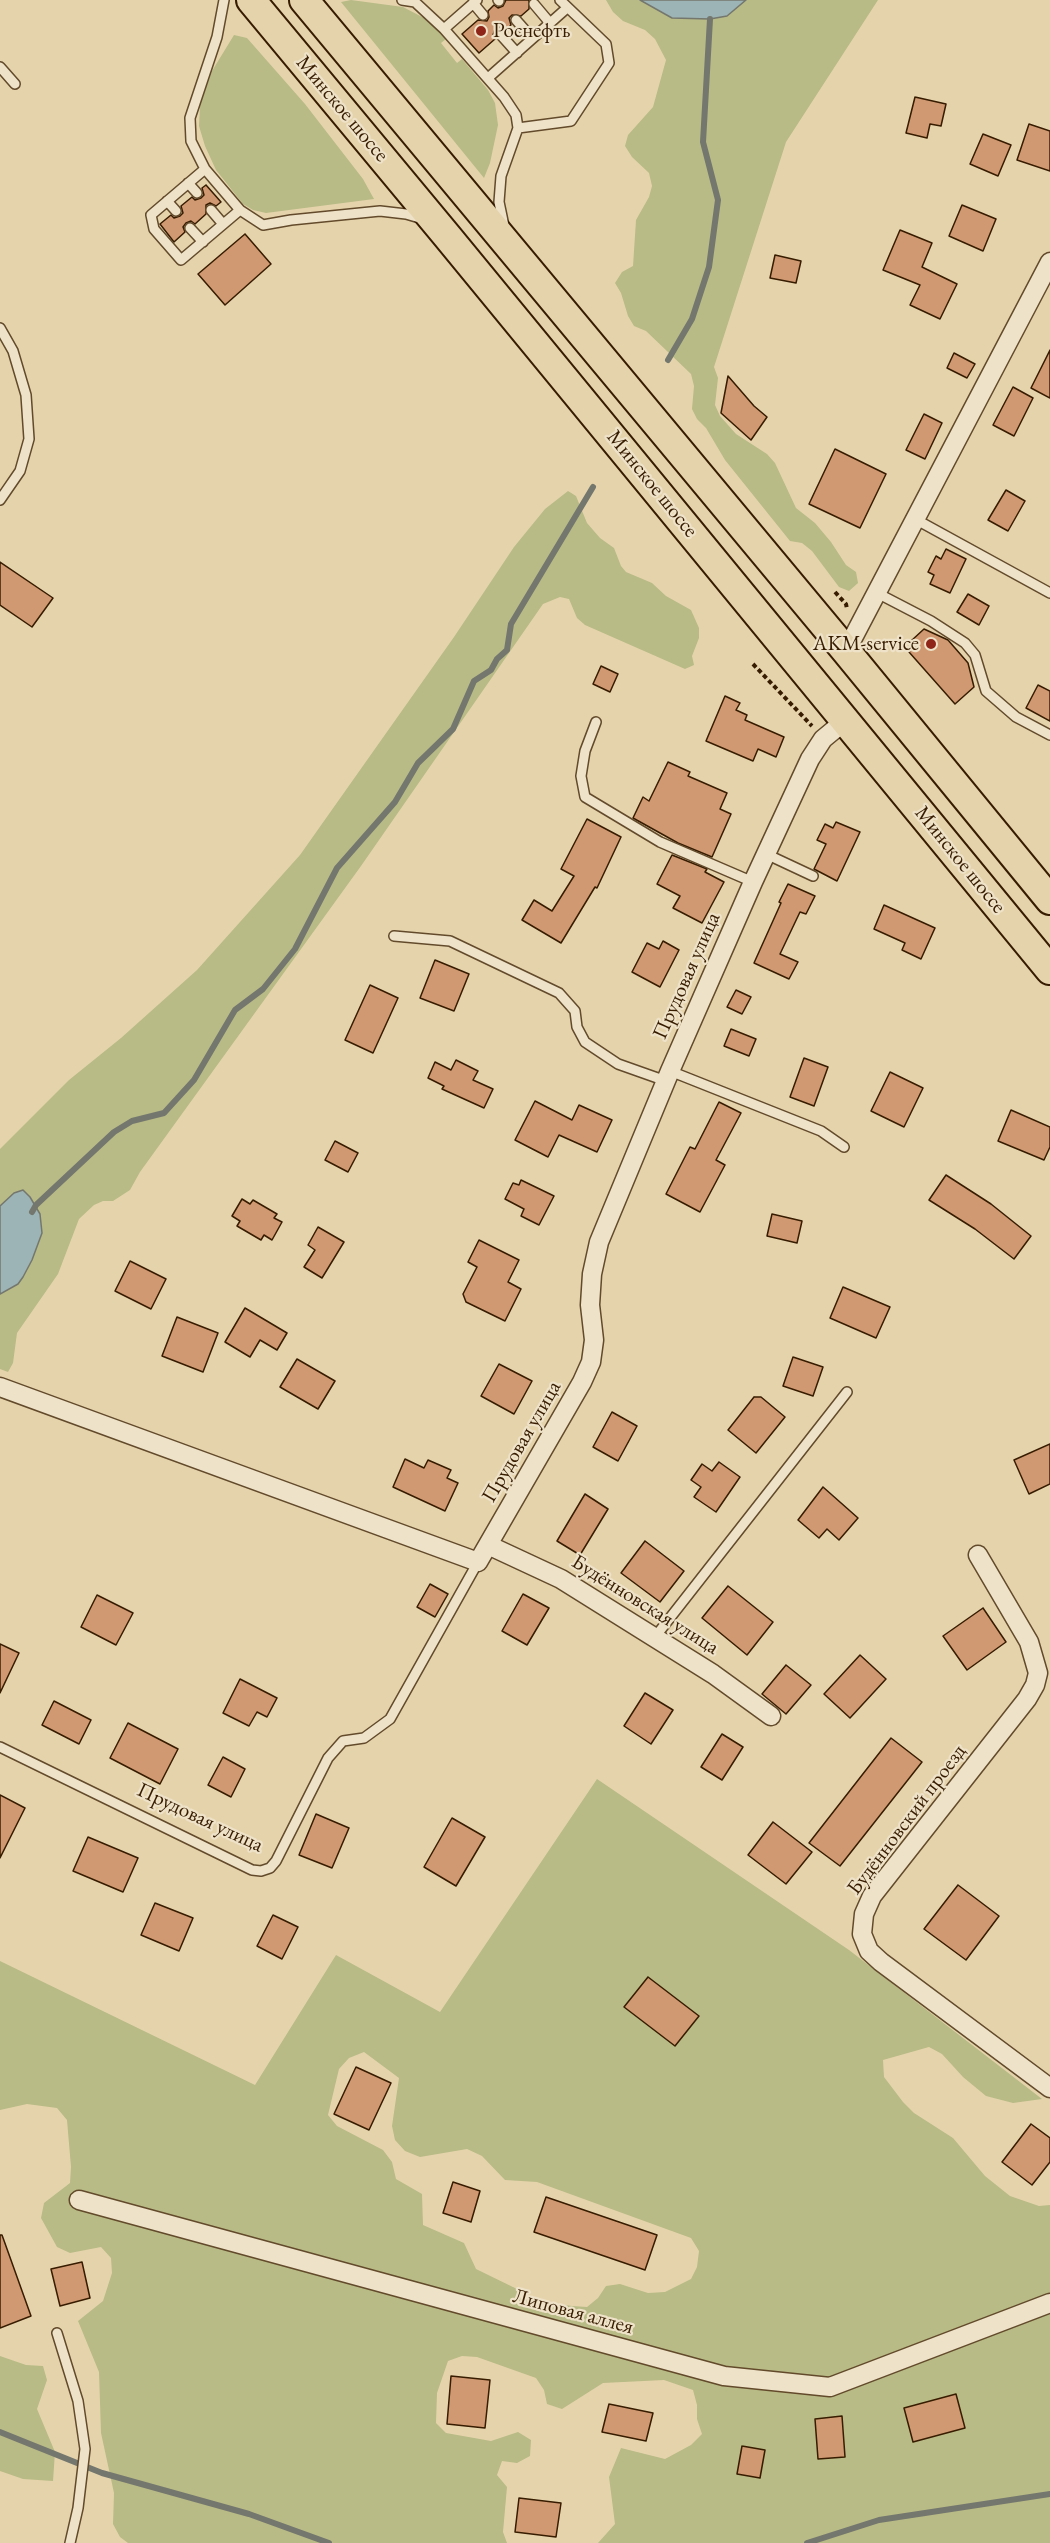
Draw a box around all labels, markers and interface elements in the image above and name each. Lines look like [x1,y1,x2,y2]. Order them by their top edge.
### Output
place label: Роснефть [493,18,570,44]
marker: Роснефть [474,24,488,38]
street label: Минское шоссе [290,51,394,167]
street label: Минское шоссе [601,425,703,543]
place label: AKM-service [813,631,919,657]
marker: AKM-service [924,637,938,651]
street label: Минское шоссе [909,801,1011,919]
street label: Прудовая улица [648,909,726,1043]
street label: Прудовая улица [477,1377,567,1507]
street label: Будённовская улица [567,1550,723,1660]
street label: Будённовский проезд [842,1740,972,1900]
street label: Прудовая улица [133,1778,267,1858]
street label: Липовая аллея [510,2284,636,2340]

